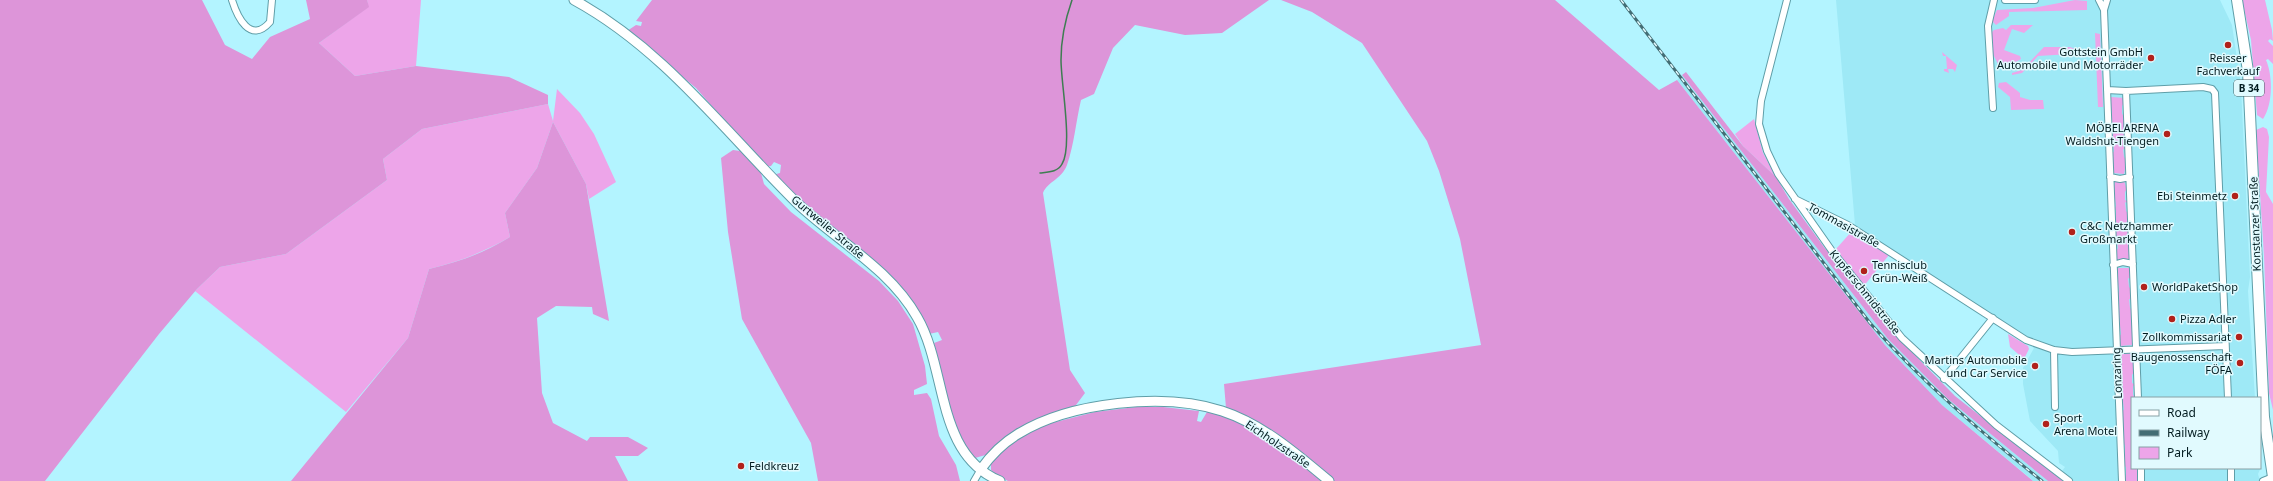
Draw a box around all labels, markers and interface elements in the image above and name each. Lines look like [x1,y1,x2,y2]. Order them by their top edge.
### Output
marker: Reisser Fachverkauf [2223,40,2233,50]
place label: Gottstein GmbH Automobile und Motorräder [1997,44,2143,72]
place label: Reisser Fachverkauf [2197,50,2261,78]
marker: Gottstein GmbH Automobile und Motorräder [2146,53,2156,63]
road number: B 34 [2234,80,2264,96]
place label: MÖBELARENA Waldshut-Tiengen [2066,120,2160,148]
marker: MÖBELARENA Waldshut-Tiengen [2162,129,2172,139]
street label: Konstanzer Straße [2245,176,2264,272]
place label: Ebi Steinmetz [2157,188,2227,203]
marker: Ebi Steinmetz [2230,191,2240,201]
street label: Gurtweiler Straße [789,192,868,262]
street label: Tommasistraße [1806,199,1883,250]
place label: C&C Netzhammer Großmarkt [2080,218,2173,246]
marker: C&C Netzhammer Großmarkt [2067,227,2077,237]
street label: Kupferschmidstraße [1827,246,1904,337]
place label: Tennisclub Grün-Weiß [1872,257,1928,285]
marker: Tennisclub Grün-Weiß [1859,266,1869,276]
place label: WorldPaketShop [2152,279,2238,294]
marker: WorldPaketShop [2139,282,2149,292]
place label: Pizza Adler [2180,311,2237,326]
marker: Pizza Adler [2167,314,2177,324]
place label: Zollkommissariat [2142,329,2231,344]
marker: Zollkommissariat [2234,332,2244,342]
street label: Lonzaring [2108,347,2125,399]
place label: Baugenossenschaft FÖFA [2131,349,2233,377]
place label: Martins Automobile und Car Service [1925,352,2027,380]
marker: Baugenossenschaft FÖFA [2235,358,2245,368]
marker: Martins Automobile und Car Service [2030,361,2040,371]
legend [2131,397,2261,469]
text: Road [2167,404,2196,421]
place label: Sport Arena Motel [2054,410,2117,438]
street label: Eichholzstraße [1243,416,1314,471]
marker: Sport Arena Motel [2041,419,2051,429]
text: Railway [2167,424,2211,441]
text: Park [2167,444,2193,461]
place label: Feldkreuz [749,458,799,473]
marker: Feldkreuz [736,461,746,471]

